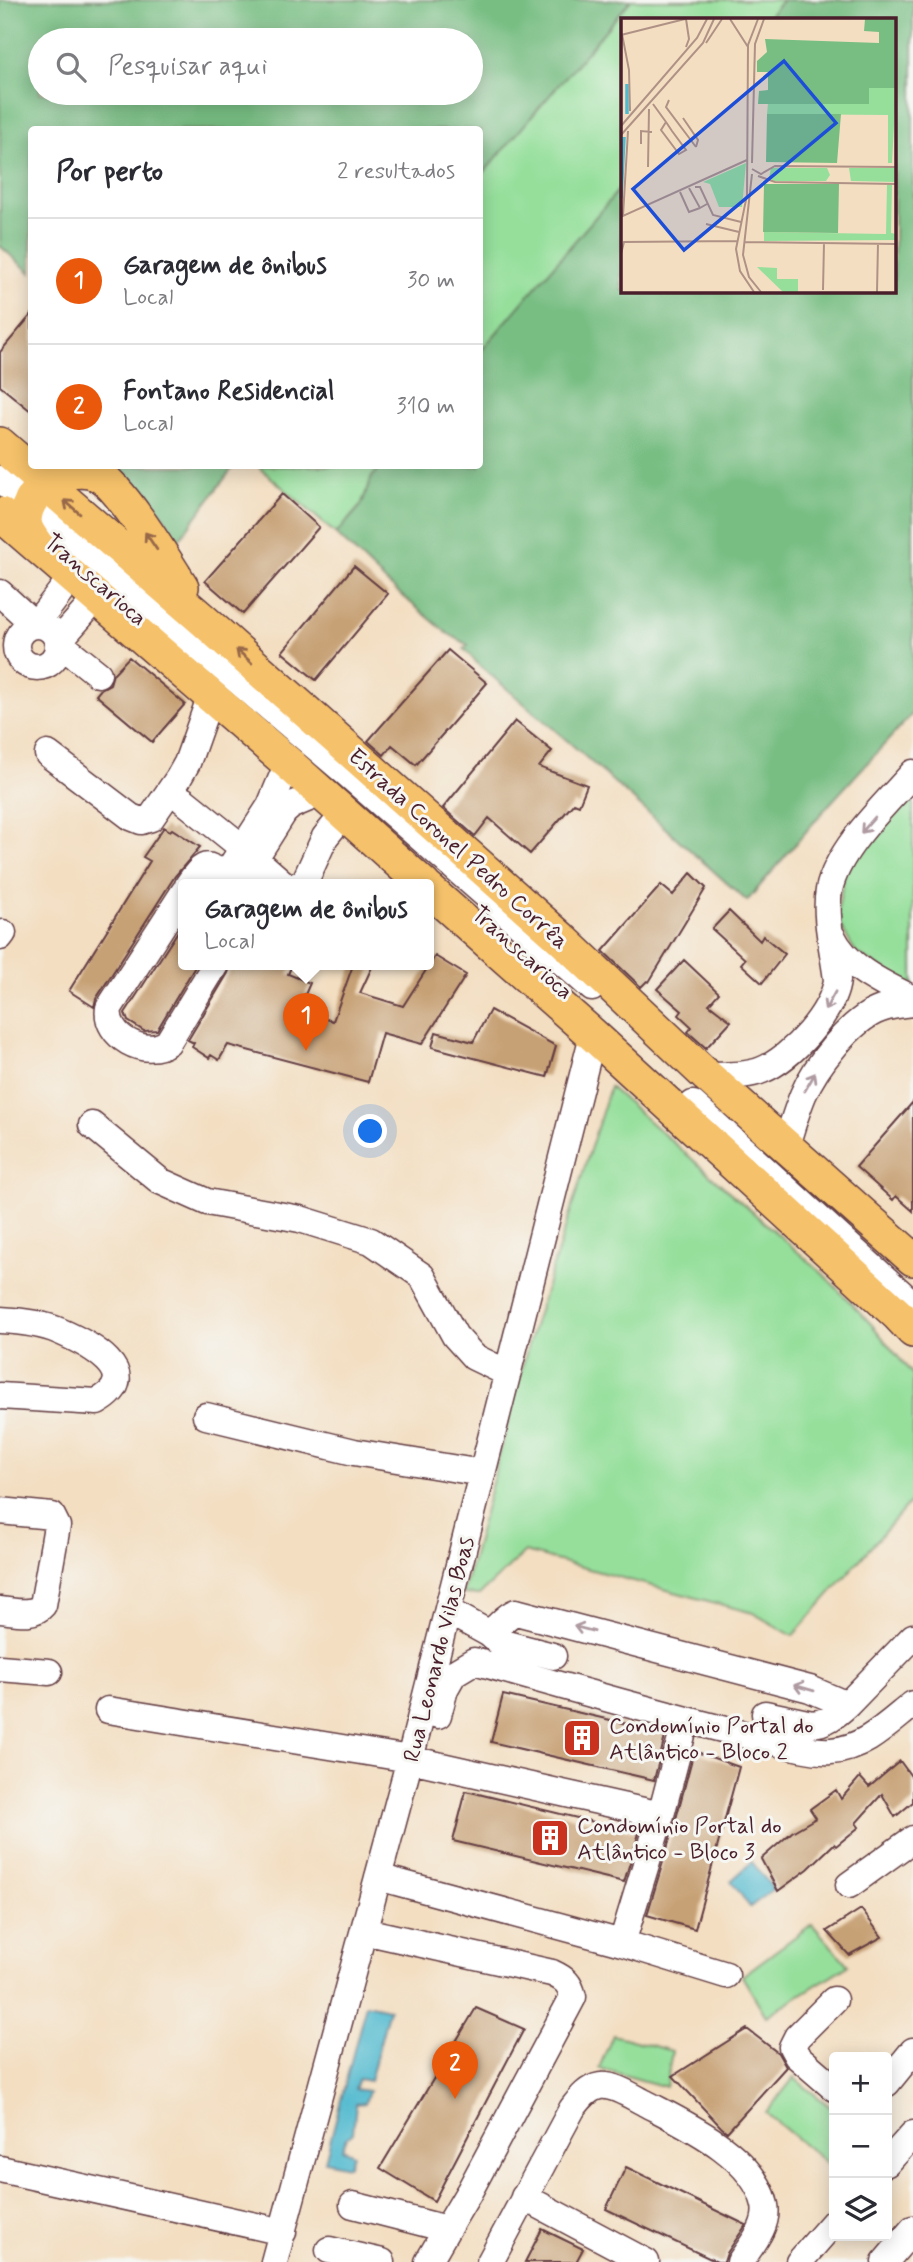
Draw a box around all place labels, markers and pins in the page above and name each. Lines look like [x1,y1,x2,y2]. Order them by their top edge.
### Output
pin: 1 [283,993,329,1051]
place label: Condomínio Portal do Atlântico - Bloco 2 [609,1712,814,1768]
building icon: Condomínio Portal do Atlântico - Bloco 2 [561,1717,603,1759]
place label: Condomínio Portal do Atlântico - Bloco 3 [577,1812,782,1868]
building icon: Condomínio Portal do Atlântico - Bloco 3 [529,1817,571,1859]
pin: 2 [432,2041,478,2099]

